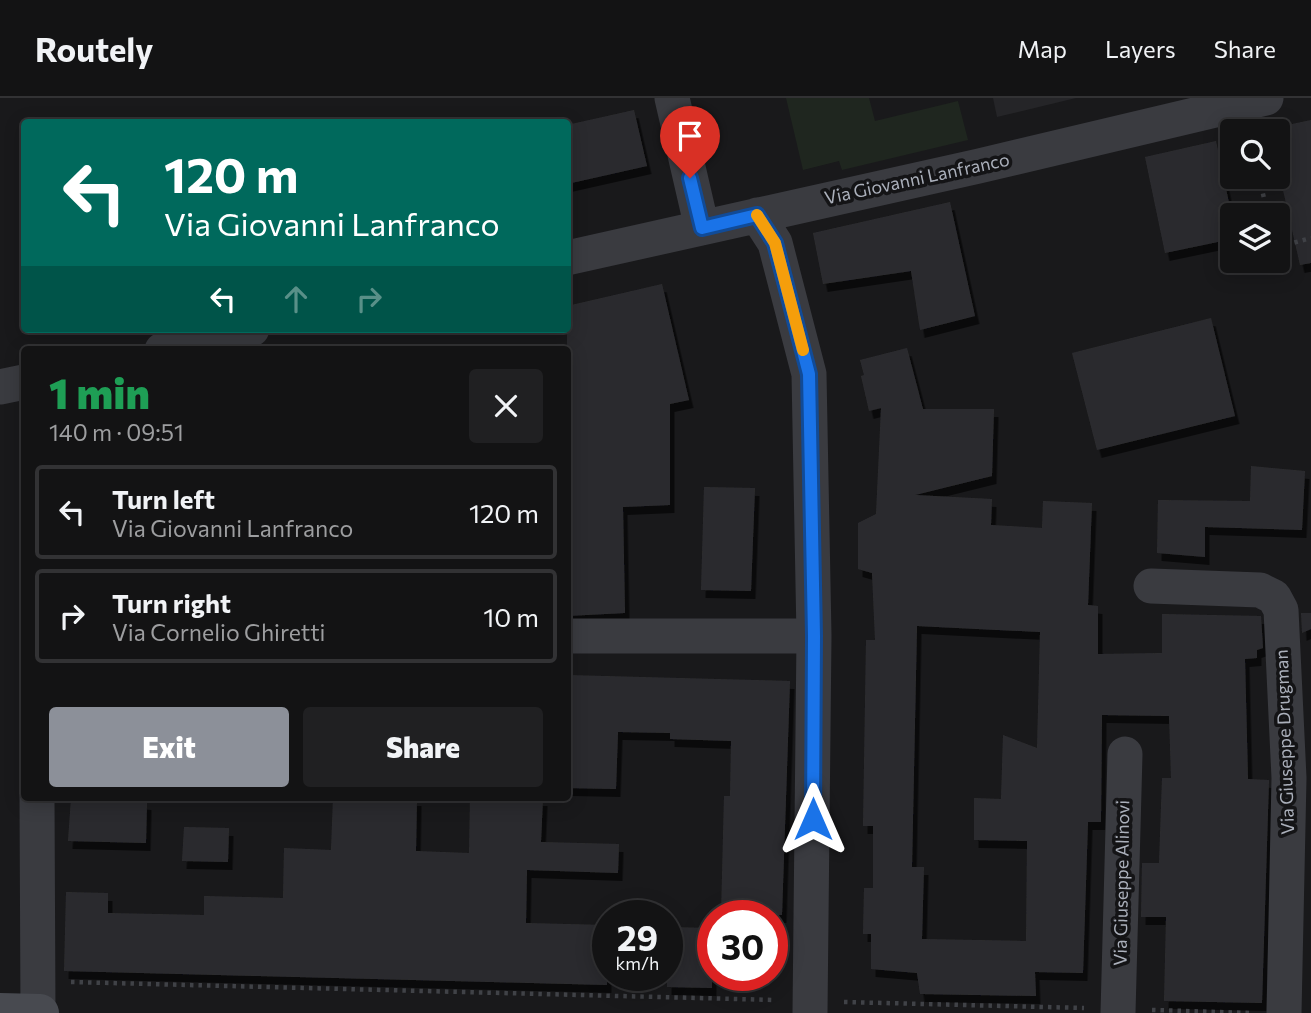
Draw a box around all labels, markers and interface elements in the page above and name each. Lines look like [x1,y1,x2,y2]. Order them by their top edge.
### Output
text: Routely [35,28,153,69]
text: Map [1018,34,1067,63]
text: Layers [1105,34,1176,63]
text: Share [1214,34,1276,63]
pin [660,106,720,178]
icon: arrive [671,117,709,155]
map controls [1220,119,1290,273]
button: search [1220,119,1290,189]
text: 120 m [164,143,298,203]
icon: left [49,147,140,238]
street label: Via Giovanni Lanfranco [822,148,1011,208]
text: Via Giovanni Lanfranco [164,203,500,243]
button: layers [1220,203,1290,273]
icon: left [204,280,242,318]
icon: ahead [277,280,315,318]
icon: right [350,280,388,318]
text: 1 min [49,366,150,418]
button: close [469,369,543,443]
text: 140 m · 09:51 [49,418,184,446]
text: Turn left [112,483,215,514]
icon: left [53,493,91,531]
text: 120 m [469,497,539,528]
text: Via Giovanni Lanfranco [112,514,353,542]
text: Turn right [112,587,231,618]
icon: right [53,597,91,635]
text: 10 m [483,601,539,632]
text: Via Cornelio Ghiretti [112,618,326,646]
street label: Via Giuseppe Drugman [1270,649,1298,835]
button: Exit [49,707,289,787]
button: Share [303,707,543,787]
position arrow [776,782,850,856]
street label: Via Giuseppe Alinovi [1109,800,1133,966]
speed limit sign: 30 [697,900,788,991]
text: 29 [617,915,658,958]
text: km/h [616,952,659,974]

